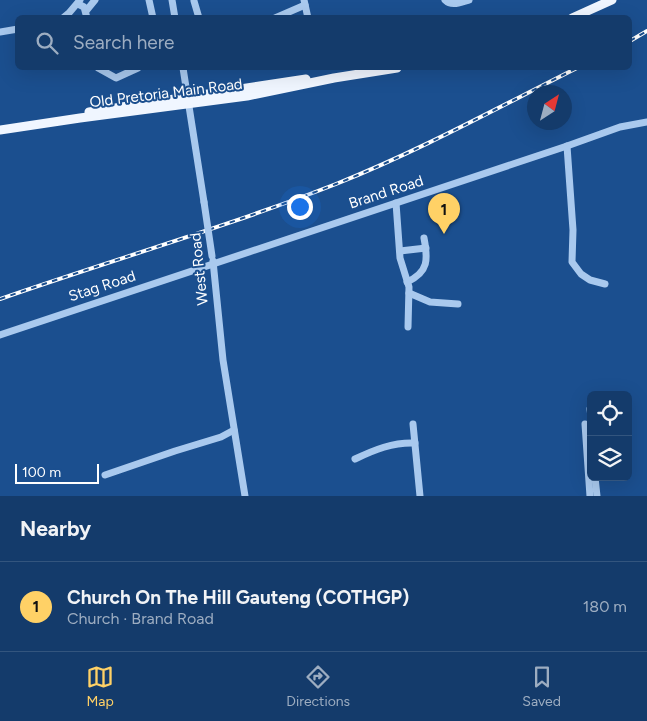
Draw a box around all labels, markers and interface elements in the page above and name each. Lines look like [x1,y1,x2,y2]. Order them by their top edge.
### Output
search box [15,15,632,70]
icon: search [33,29,61,57]
text: Search here [73,31,175,54]
street label: Old Pretoria Main Road [88,75,244,111]
north arrow [527,85,572,130]
street label: Brand Road [346,171,426,213]
pin: 1 [428,193,460,234]
your location [287,194,313,220]
street label: West Road [186,232,212,306]
street label: Stag Road [66,267,138,305]
map controls [587,391,632,481]
button: locate [587,391,632,436]
button: layers [587,436,632,481]
scale bar [15,461,99,484]
text: 100 m [22,464,61,481]
text: Nearby [20,516,91,541]
text: Church On The Hill Gauteng (COTHGP) [67,586,409,609]
text: 1 [33,597,39,616]
text: 180 m [583,597,627,616]
text: Church · Brand Road [67,609,214,628]
tab: Map [86,663,114,710]
tab: Directions [286,663,350,710]
tab: Saved [522,663,561,710]

